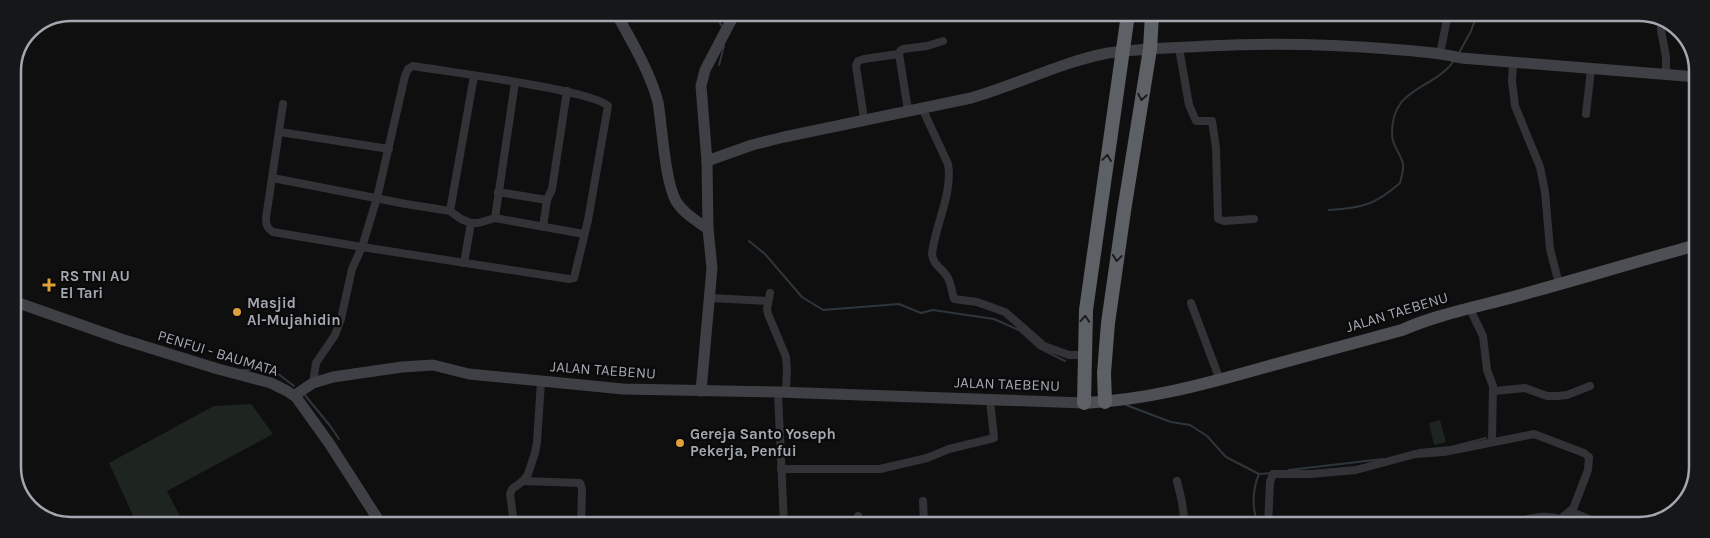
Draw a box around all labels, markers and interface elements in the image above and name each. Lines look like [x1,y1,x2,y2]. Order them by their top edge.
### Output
one-way arrow [1137,93,1147,102]
one-way arrow [1101,154,1111,163]
one-way arrow [1112,254,1123,262]
place label: RS TNI AU El Tari [60,267,130,302]
marker: RS TNI AU El Tari [42,278,56,292]
street label: JALAN TAEBENU [1344,288,1450,336]
place label: Masjid Al-Mujahidin [247,294,341,329]
marker: Masjid Al-Mujahidin [231,306,243,318]
one-way arrow [1080,315,1091,323]
street label: PENFUI - BAUMATA [156,326,281,380]
street label: JALAN TAEBENU [550,357,656,383]
street label: JALAN TAEBENU [954,373,1060,395]
place label: Gereja Santo Yoseph Pekerja, Penfui [690,425,836,460]
marker: Gereja Santo Yoseph Pekerja, Penfui [674,437,686,449]

